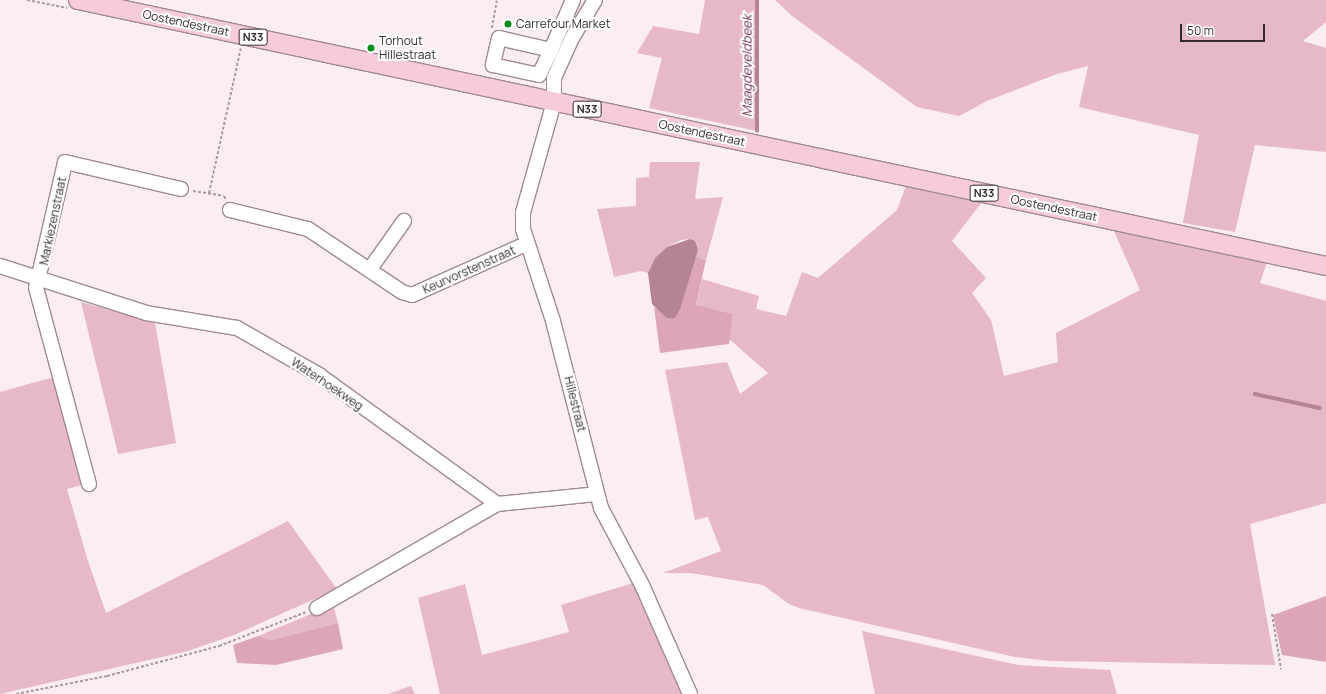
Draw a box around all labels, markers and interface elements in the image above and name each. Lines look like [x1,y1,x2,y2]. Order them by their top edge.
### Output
street label: Oostendestraat [141,7,231,39]
water label: Maagdeveldbeek [739,15,755,117]
scale bar [1182,16,1267,42]
place label: Carrefour Market [516,17,610,31]
marker: Carrefour Market [503,19,513,29]
text: 50 m [1187,22,1214,39]
road number: N33 [238,28,268,46]
place label: Torhout Hillestraat [379,34,436,62]
marker: Torhout Hillestraat [366,43,376,53]
road number: N33 [572,100,602,118]
street label: Oostendestraat [657,117,747,149]
street label: Markiezenstraat [37,175,69,267]
road number: N33 [969,184,999,202]
street label: Oostendestraat [1009,192,1099,224]
street label: Keurvorstenstraat [420,243,518,297]
street label: Waterhoekweg [288,355,366,413]
street label: Hillestraat [561,375,589,433]

